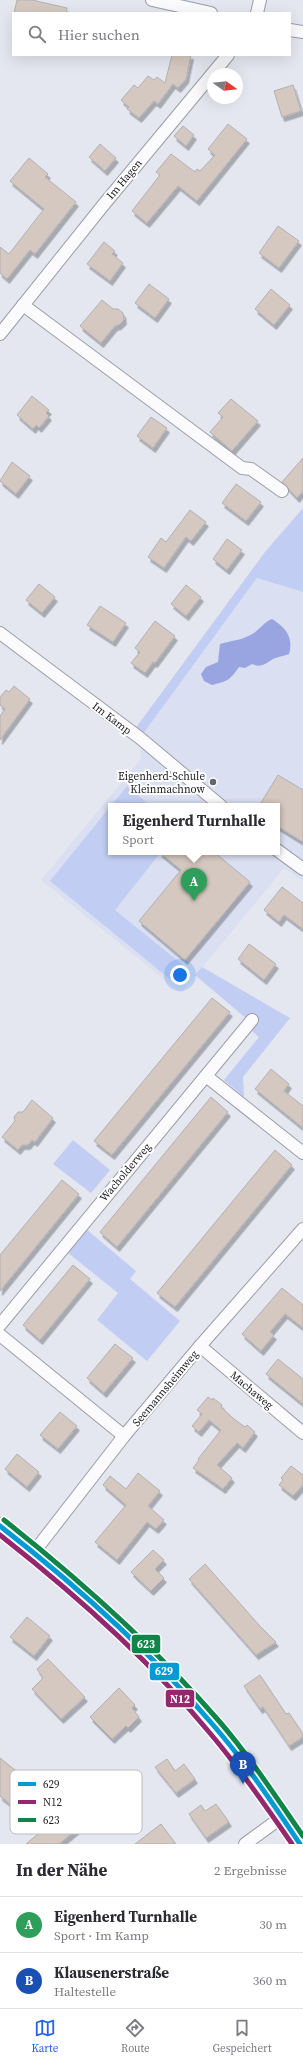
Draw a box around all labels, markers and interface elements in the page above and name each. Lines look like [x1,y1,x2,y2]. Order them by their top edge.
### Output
search box [12,12,291,56]
icon: search [26,23,48,45]
text: Hier suchen [58,24,140,45]
north arrow [207,68,243,104]
street label: Im Hagen [103,156,146,203]
street label: Im Kamp [89,699,134,738]
place label: Eigenherd-Schule Kleinmachnow [118,769,206,797]
marker: Eigenherd-Schule Kleinmachnow [208,777,218,787]
popup [108,803,280,855]
text: Eigenherd Turnhalle [122,810,266,831]
text: Sport [122,831,154,848]
pin: A [181,868,207,901]
your location [170,965,190,985]
street label: Wacholderweg [96,1139,155,1205]
street label: Seemannsheimweg [129,1347,202,1429]
street label: Machaweg [227,1368,277,1413]
line badge: 623 [131,1634,161,1654]
text: 623 [137,1637,155,1652]
line badge: 629 [149,1662,180,1681]
text: 629 [155,1664,173,1679]
line badge: N12 [165,1689,195,1708]
text: N12 [170,1692,190,1707]
pin: B [230,1751,256,1784]
legend [10,1770,142,1834]
text: 629 [43,1777,60,1792]
text: N12 [43,1795,63,1810]
text: 623 [43,1813,60,1828]
text: In der Nähe [16,1858,107,1882]
text: 2 Ergebnisse [214,1862,287,1879]
text: Eigenherd Turnhalle [54,1906,197,1927]
text: A [25,1916,33,1933]
text: 30 m [259,1916,287,1933]
text: Sport · Im Kamp [54,1927,149,1944]
text: Klausenerstraße [54,1962,169,1983]
text: B [25,1972,33,1989]
text: 360 m [253,1972,287,1989]
text: Haltestelle [54,1983,116,2000]
tab: Karte [31,2017,58,2056]
tab: Route [121,2017,150,2056]
tab: Gespeichert [213,2017,272,2056]

